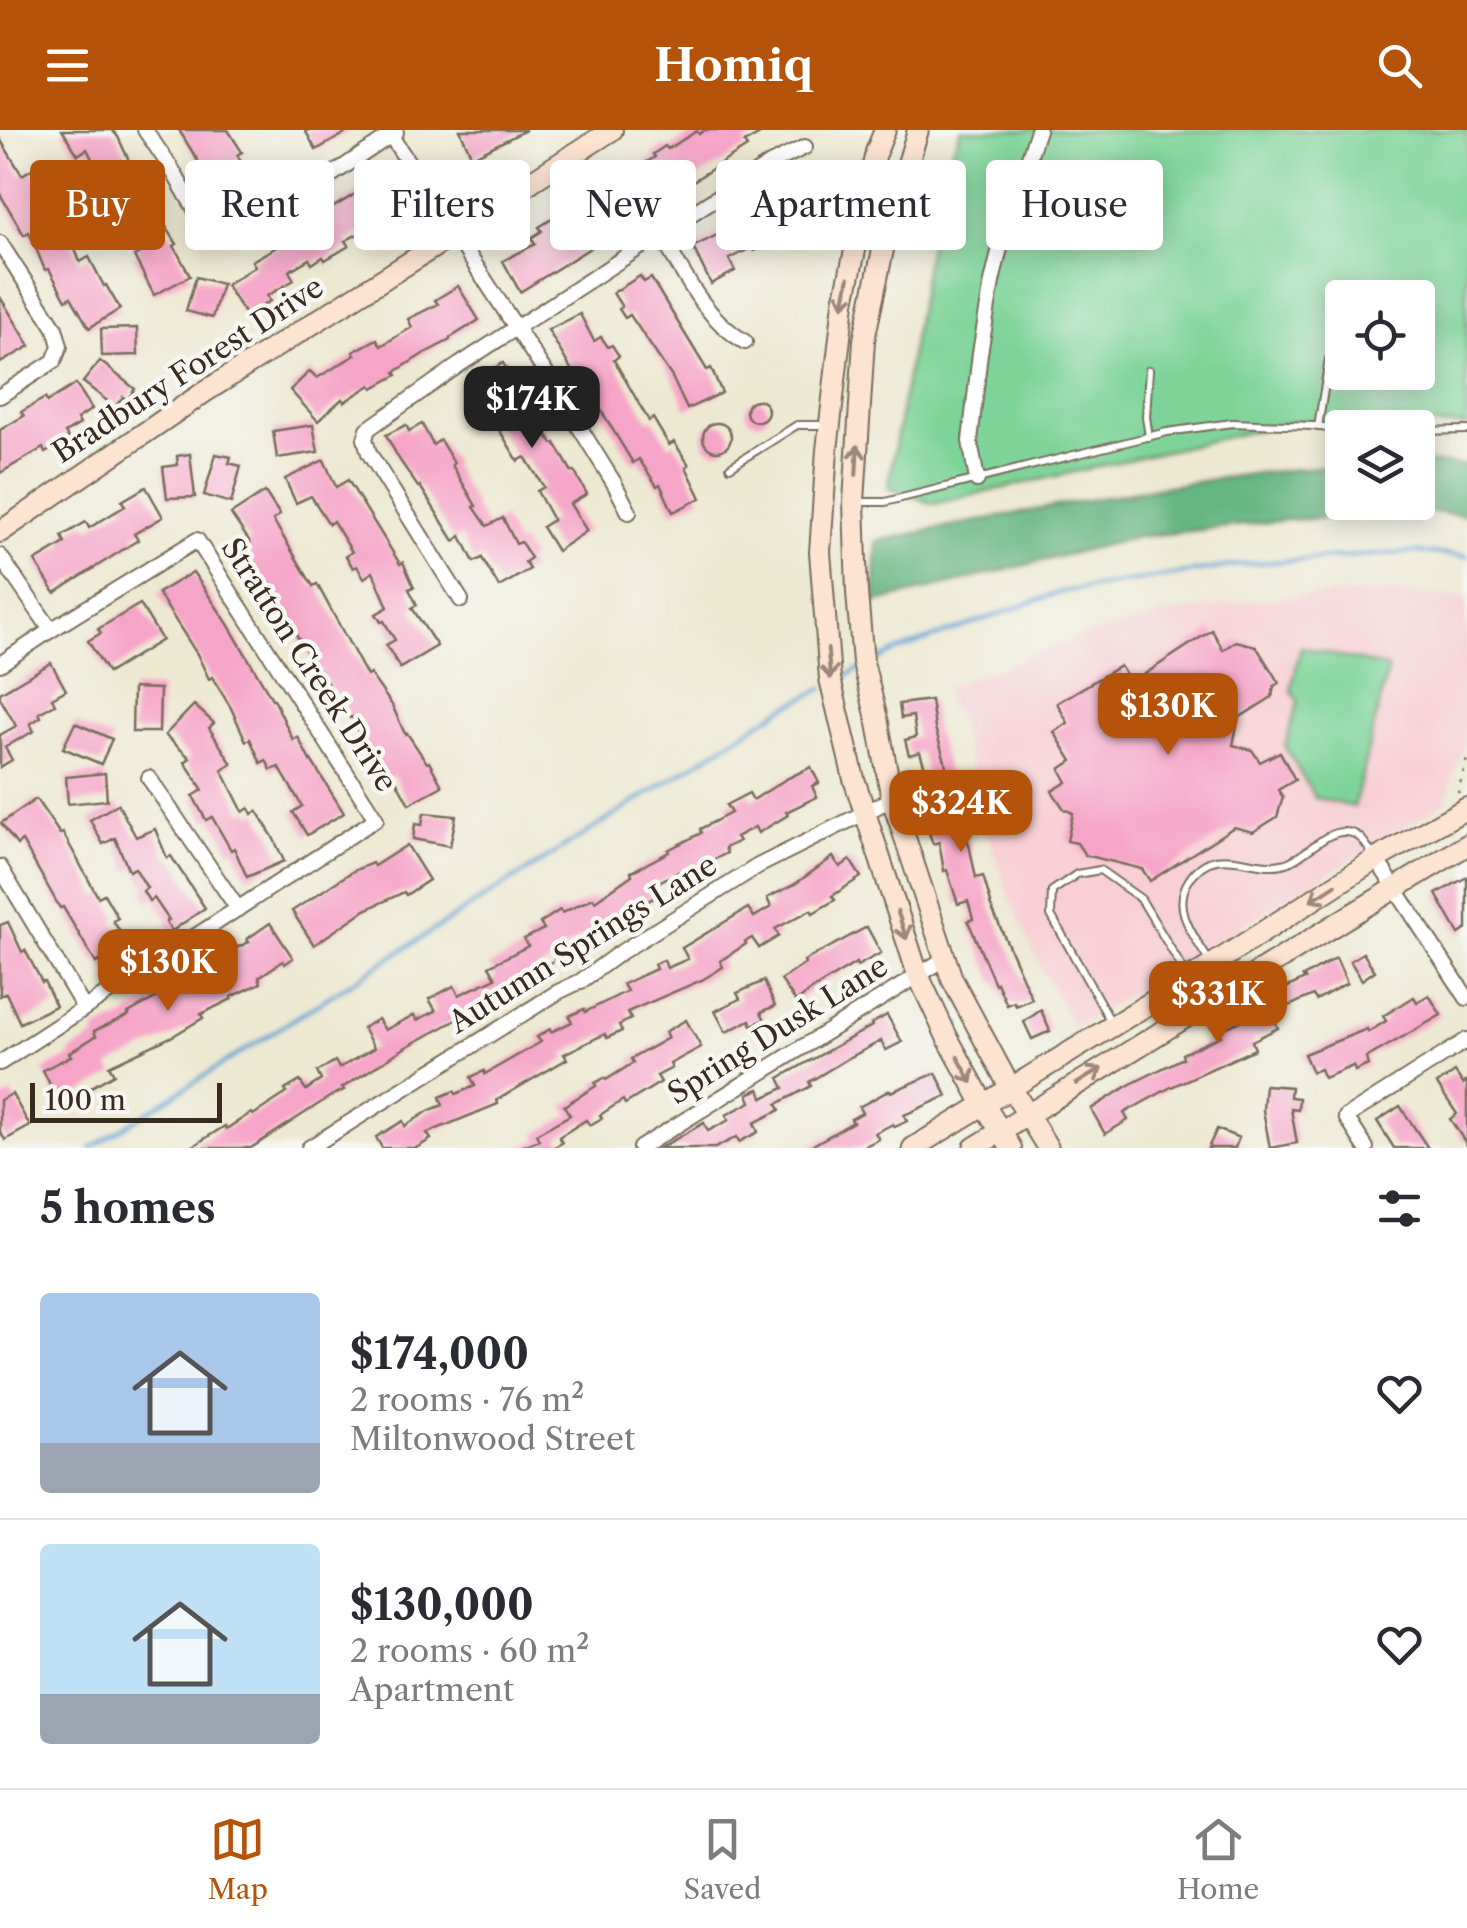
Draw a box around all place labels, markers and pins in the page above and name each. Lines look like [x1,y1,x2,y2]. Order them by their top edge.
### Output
pin: $174K [462,366,602,451]
pin: $130K [1098,673,1238,758]
pin: $324K [891,770,1031,855]
pin: $130K [98,929,238,1014]
pin: $331K [1148,961,1288,1046]

